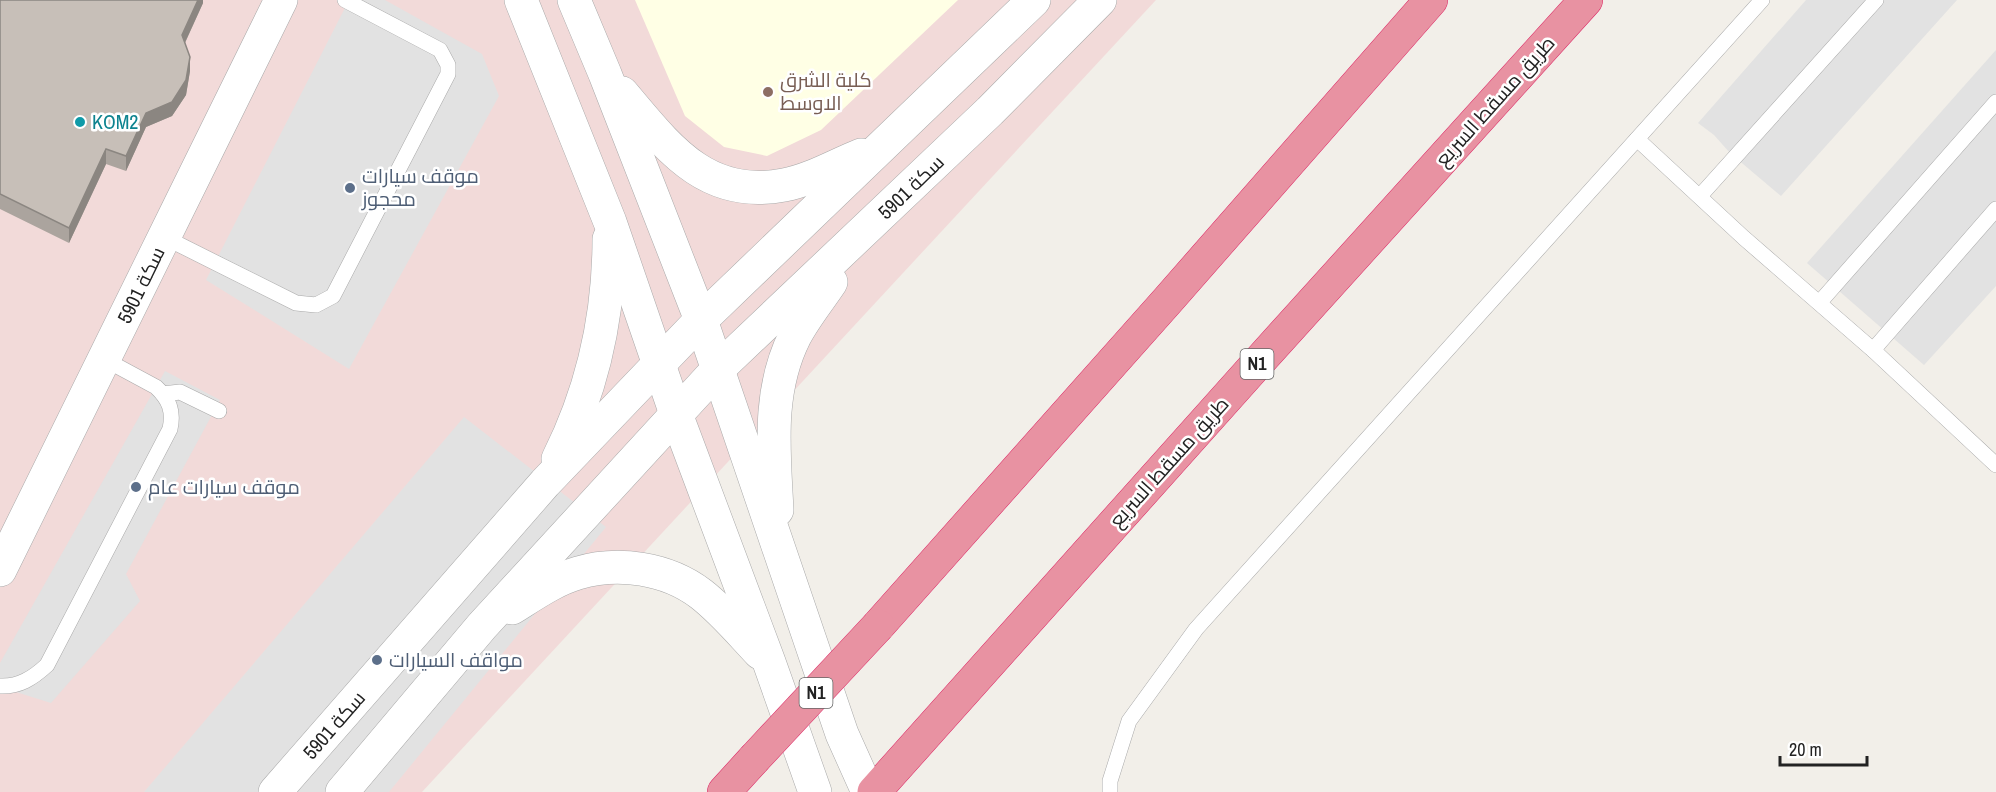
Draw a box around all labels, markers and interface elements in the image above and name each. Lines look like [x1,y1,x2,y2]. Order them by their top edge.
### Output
street label: طريق مسقط السريع [1429,30,1561,172]
place label: كلية الشرق الاوسط [780,66,872,116]
marker: كلية الشرق الاوسط [761,85,775,99]
place label: KOM2 [92,108,138,135]
marker: KOM2 [73,115,87,129]
street label: سكة 5901 [872,148,950,225]
place label: موقف سيارات محجوز [361,162,479,212]
marker: موقف سيارات محجوز [343,181,357,195]
street label: سكة 5901 [110,242,171,328]
road number: N1 [1240,349,1274,379]
street label: طريق مسقط السريع [1103,391,1235,533]
place label: موقف سيارات عام [148,473,300,501]
marker: موقف سيارات عام [129,480,143,494]
place label: مواقف السيارات [389,646,523,673]
marker: مواقف السيارات [370,653,384,667]
road number: N1 [800,678,832,708]
street label: سكة 5901 [296,685,371,765]
scale bar [1780,729,1867,767]
text: 20 m [1789,737,1822,762]

